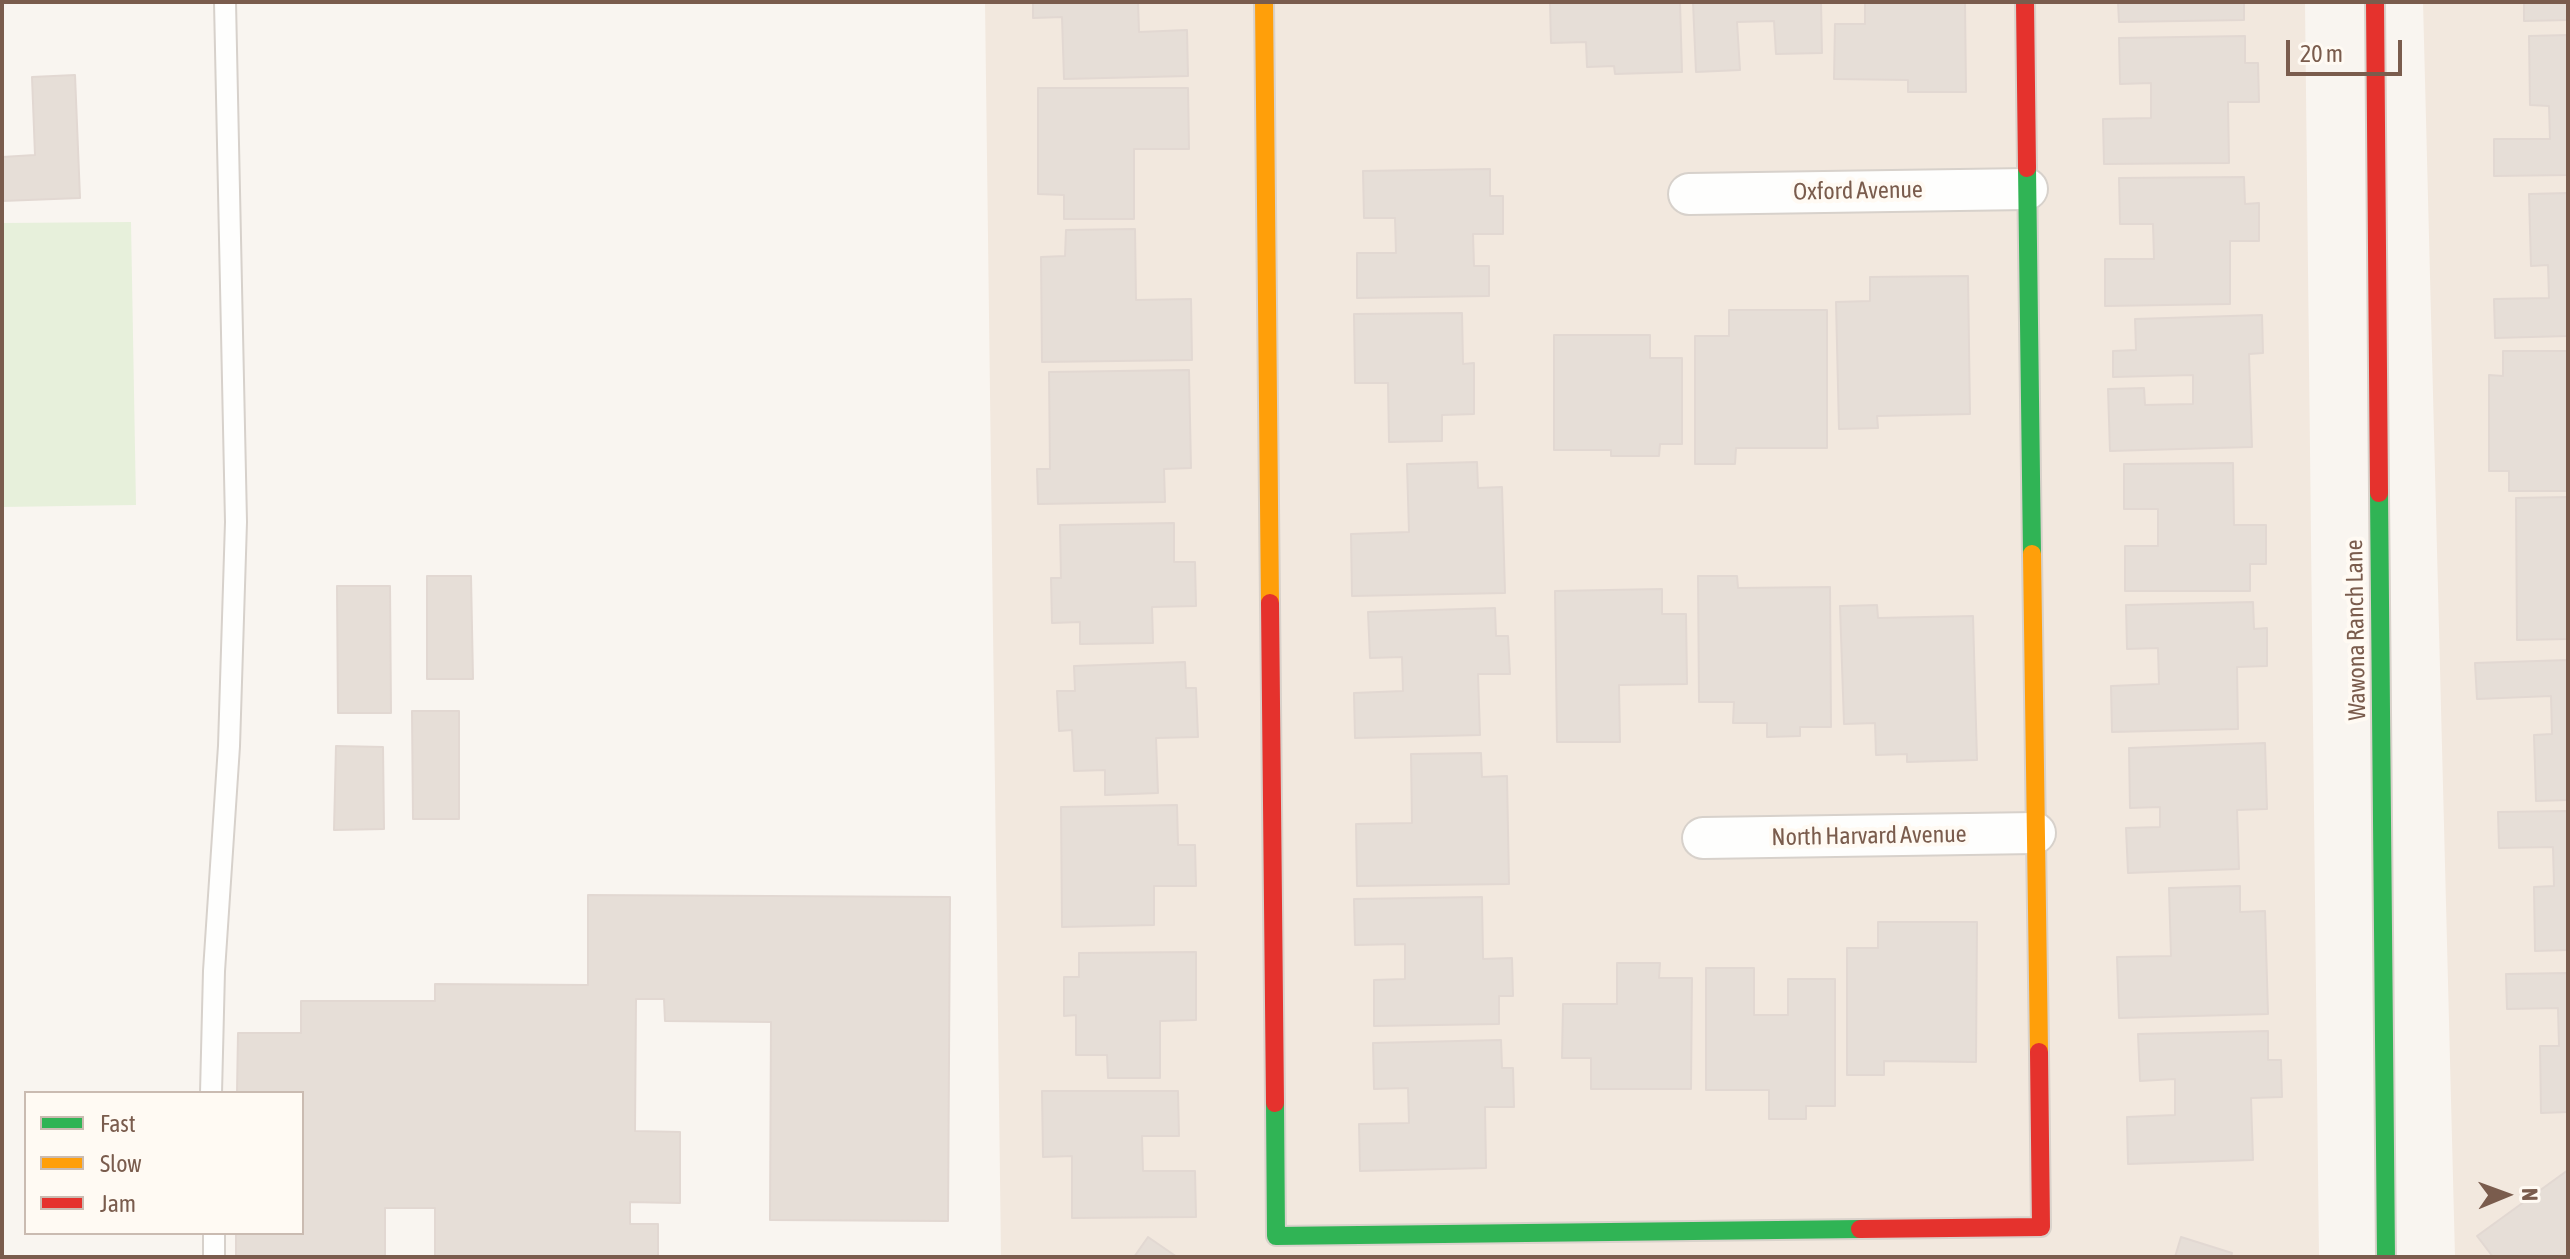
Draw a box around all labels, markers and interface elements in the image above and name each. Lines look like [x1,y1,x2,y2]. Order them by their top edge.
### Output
scale bar [2290,24,2406,74]
text: 20 m [2300,40,2343,67]
street label: Oxford Avenue [1793,175,1923,207]
street label: Wawona Ranch Lane [2340,539,2372,721]
street label: North Harvard Avenue [1771,820,1967,852]
legend [24,1091,304,1235]
text: Fast [100,1110,136,1137]
text: Slow [100,1150,142,1177]
north arrow [2466,1155,2546,1235]
text: N [2517,1188,2543,1201]
text: Jam [100,1190,136,1217]

